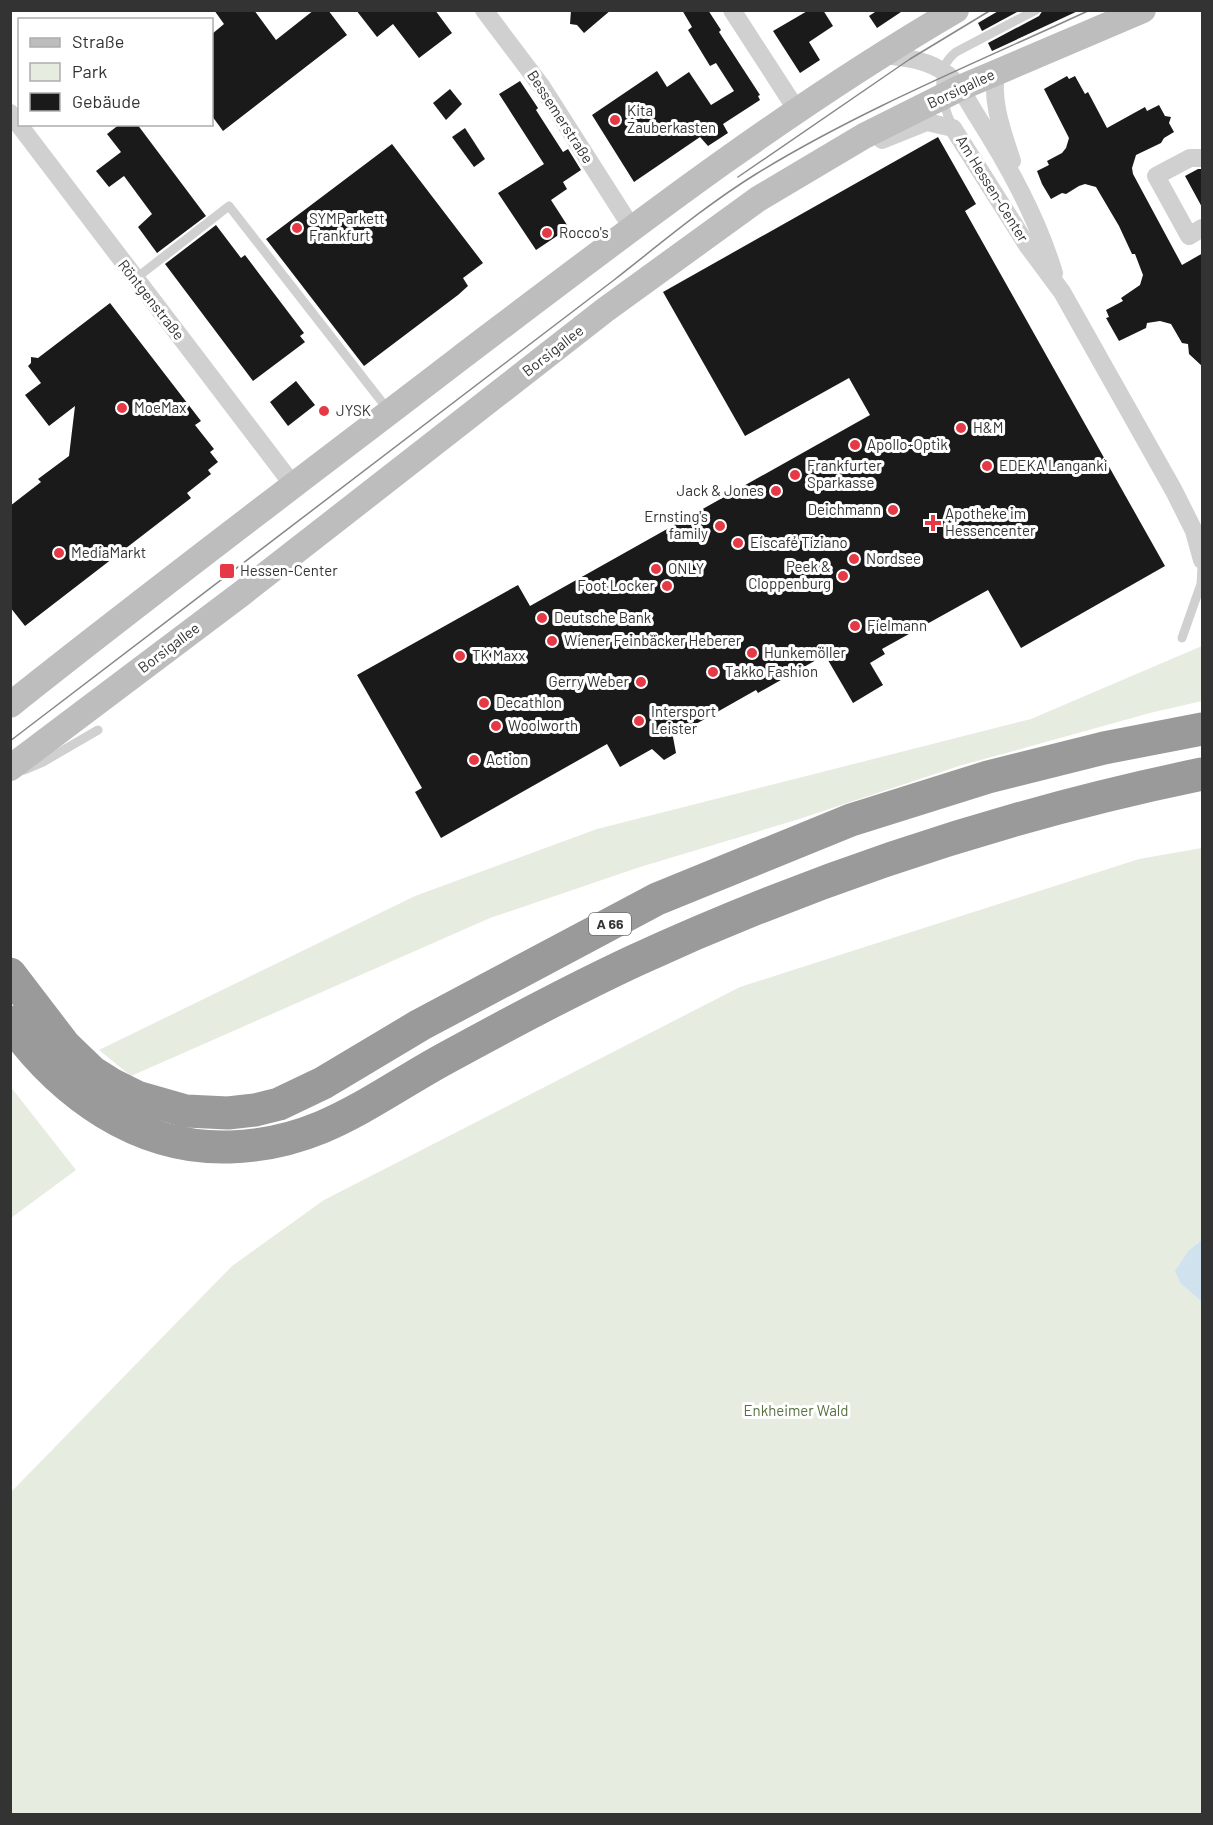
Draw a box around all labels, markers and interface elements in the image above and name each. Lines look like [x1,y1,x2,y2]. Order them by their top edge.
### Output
legend [18,18,213,126]
text: Straße [72,30,124,52]
text: Park [72,60,107,82]
street label: Borsigallee [924,65,997,112]
street label: Bessemerstraße [524,67,598,166]
text: Gebäude [72,90,141,112]
place label: Kita Zauberkasten [627,101,716,136]
marker: Kita Zauberkasten [608,113,622,127]
street label: Am Hessen-Center [953,132,1033,245]
place label: SYMParkett Frankfurt [309,209,385,244]
marker: SYMParkett Frankfurt [290,221,304,235]
place label: Rocco's [559,223,609,241]
marker: Rocco's [540,226,554,240]
street label: Röntgenstraße [115,256,189,343]
street label: Borsigallee [518,321,587,380]
place label: MoeMax [134,398,186,416]
marker: MoeMax [115,401,129,415]
place label: JYSK [336,401,371,419]
marker: JYSK [317,404,331,418]
place label: H&M [973,418,1003,436]
marker: H&M [954,421,968,435]
place label: Apollo-Optik [867,435,948,453]
marker: Apollo-Optik [848,438,862,452]
place label: Frankfurter Sparkasse [807,456,882,491]
place label: EDEKA Langanki [999,456,1107,474]
marker: EDEKA Langanki [980,459,994,473]
marker: Frankfurter Sparkasse [788,468,802,482]
place label: Jack & Jones [677,481,764,499]
marker: Jack & Jones [769,484,783,498]
place label: Deichmann [808,500,881,518]
marker: Deichmann [886,503,900,517]
place label: Apotheke im Hessencenter [945,504,1036,539]
place label: Ernsting's family [644,507,708,542]
marker: Apotheke im Hessencenter [926,516,940,530]
marker: Ernsting's family [713,519,727,533]
place label: Eiscafé Tiziano [750,533,848,551]
marker: Eiscafé Tiziano [731,536,745,550]
place label: MediaMarkt [71,543,146,561]
marker: MediaMarkt [52,546,66,560]
place label: Nordsee [866,549,921,567]
marker: Nordsee [847,552,861,566]
place label: Peek & Cloppenburg [748,557,831,592]
place label: ONLY [668,559,704,577]
place label: Hessen-Center [240,561,338,579]
marker: Hessen-Center [218,562,236,580]
marker: ONLY [649,562,663,576]
marker: Peek & Cloppenburg [836,569,850,583]
place label: Foot Locker [577,576,656,594]
marker: Foot Locker [660,579,674,593]
place label: Deutsche Bank [554,608,652,626]
marker: Deutsche Bank [535,611,549,625]
place label: Fielmann [867,616,927,634]
street label: Borsigallee [134,618,203,676]
marker: Fielmann [848,619,862,633]
place label: Wiener Feinbäcker Heberer [564,631,742,649]
marker: Wiener Feinbäcker Heberer [545,634,559,648]
place label: Hunkemöller [764,643,846,661]
place label: TK Maxx [472,646,525,664]
marker: Hunkemöller [745,646,759,660]
marker: TK Maxx [453,649,467,663]
place label: Takko Fashion [725,662,818,680]
marker: Takko Fashion [706,665,720,679]
place label: Gerry Weber [549,672,630,690]
marker: Gerry Weber [634,675,648,689]
place label: Decathlon [496,693,562,711]
marker: Decathlon [477,696,491,710]
place label: Intersport Leister [651,702,716,737]
marker: Intersport Leister [632,714,646,728]
place label: Woolworth [508,716,578,734]
marker: Woolworth [489,719,503,733]
place label: Action [486,750,528,768]
marker: Action [467,753,481,767]
road number: A 66 [589,913,631,935]
park label: Enkheimer Wald [744,1401,848,1419]

